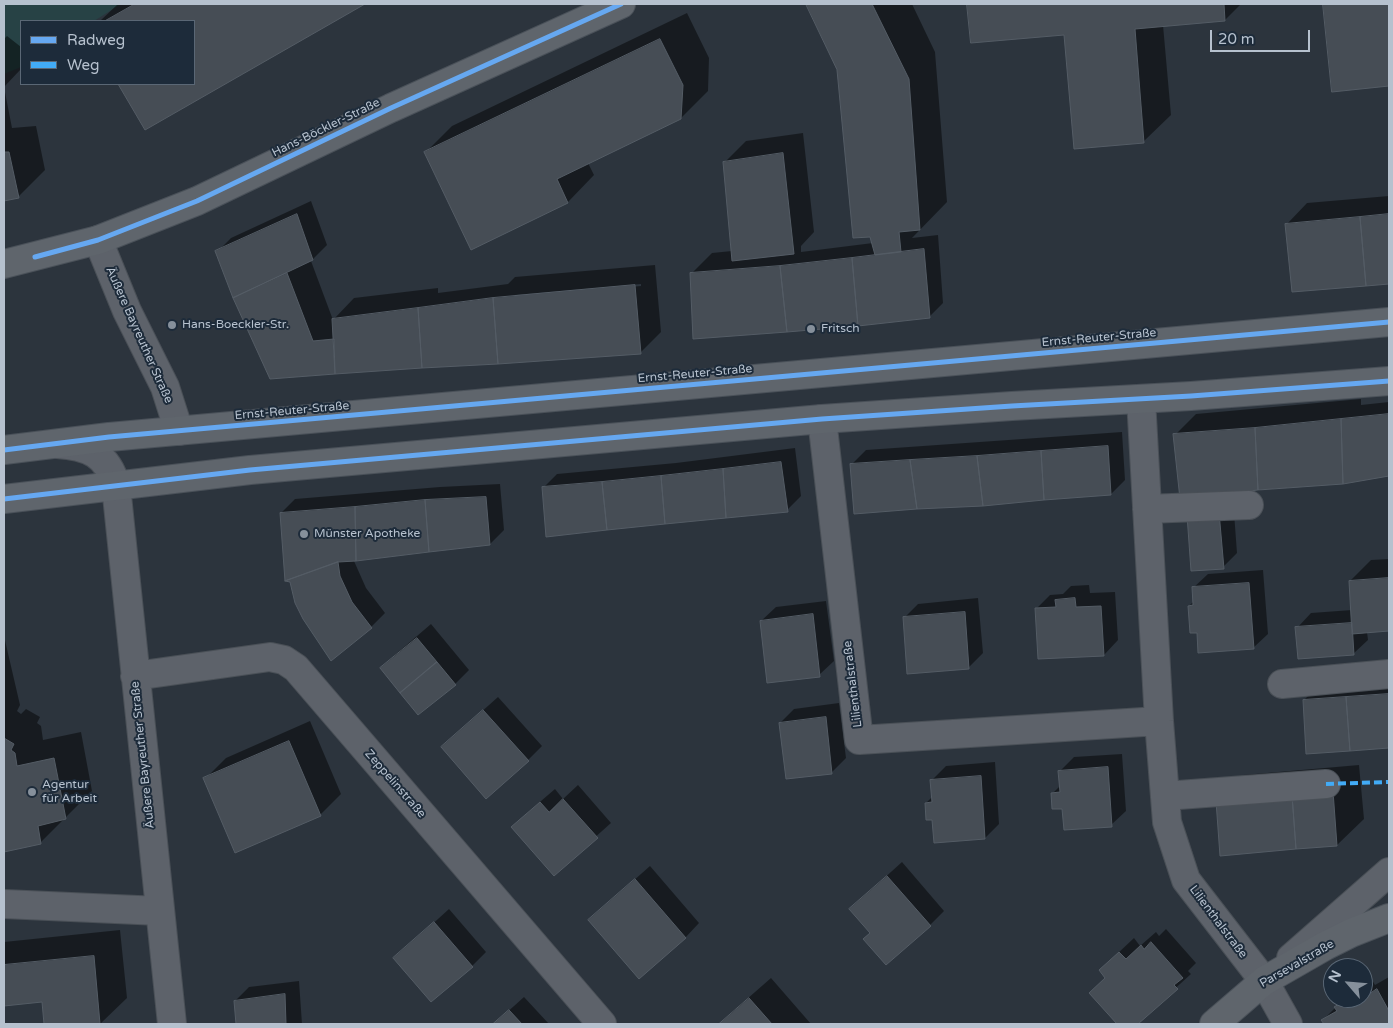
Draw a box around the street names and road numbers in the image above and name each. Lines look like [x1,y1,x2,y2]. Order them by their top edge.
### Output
street label: Hans-Böckler-Straße [270,96,382,160]
street label: Äußere Bayreuther Straße [102,264,176,406]
street label: Ernst-Reuter-Straße [1041,326,1157,350]
street label: Ernst-Reuter-Straße [637,362,753,386]
street label: Ernst-Reuter-Straße [234,399,350,423]
street label: Lilienthalstraße [841,640,865,728]
street label: Äußere Bayreuther Straße [128,681,158,829]
street label: Zeppelinstraße [362,747,428,821]
street label: Lilienthalstraße [1186,883,1250,961]
street label: Parsevalstraße [1257,937,1337,991]

